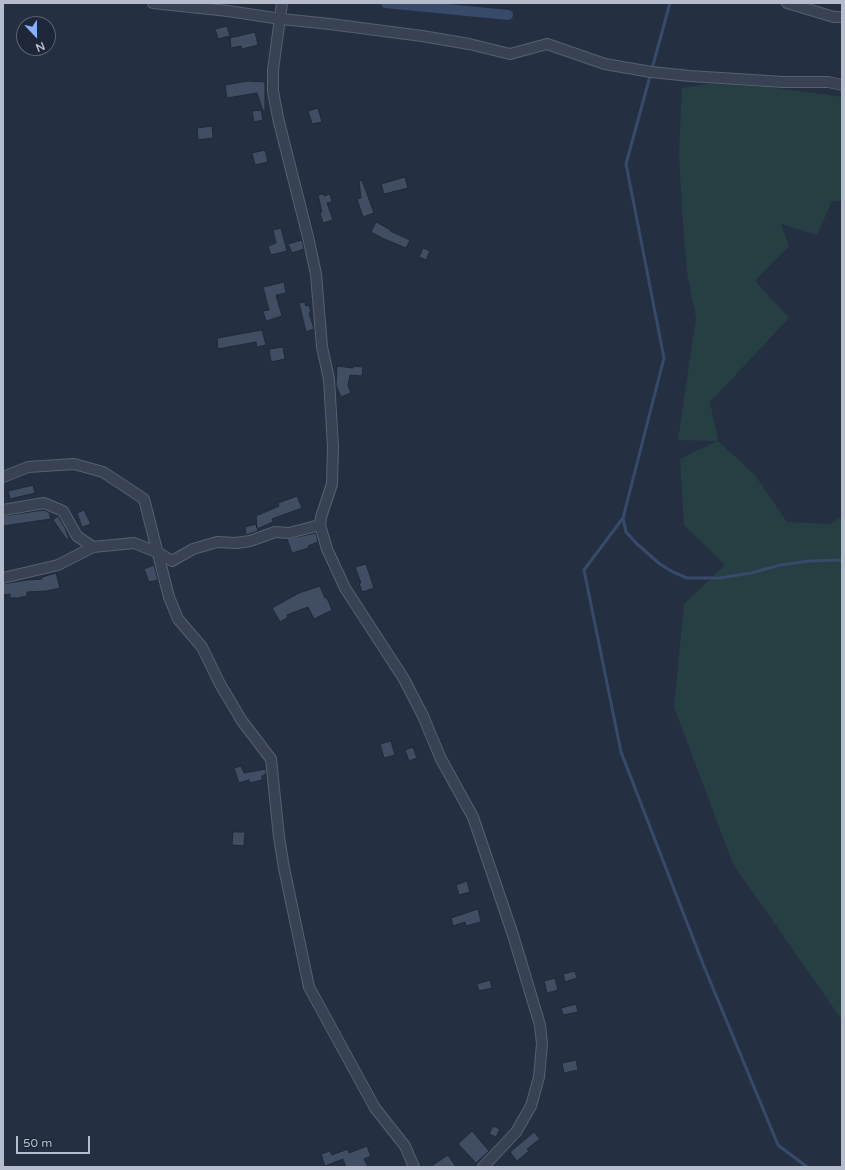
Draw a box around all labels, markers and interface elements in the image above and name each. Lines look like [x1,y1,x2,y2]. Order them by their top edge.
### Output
north arrow [16,16,56,56]
text: N [34,39,47,54]
scale bar [18,1128,92,1154]
text: 50 m [23,1136,52,1150]

